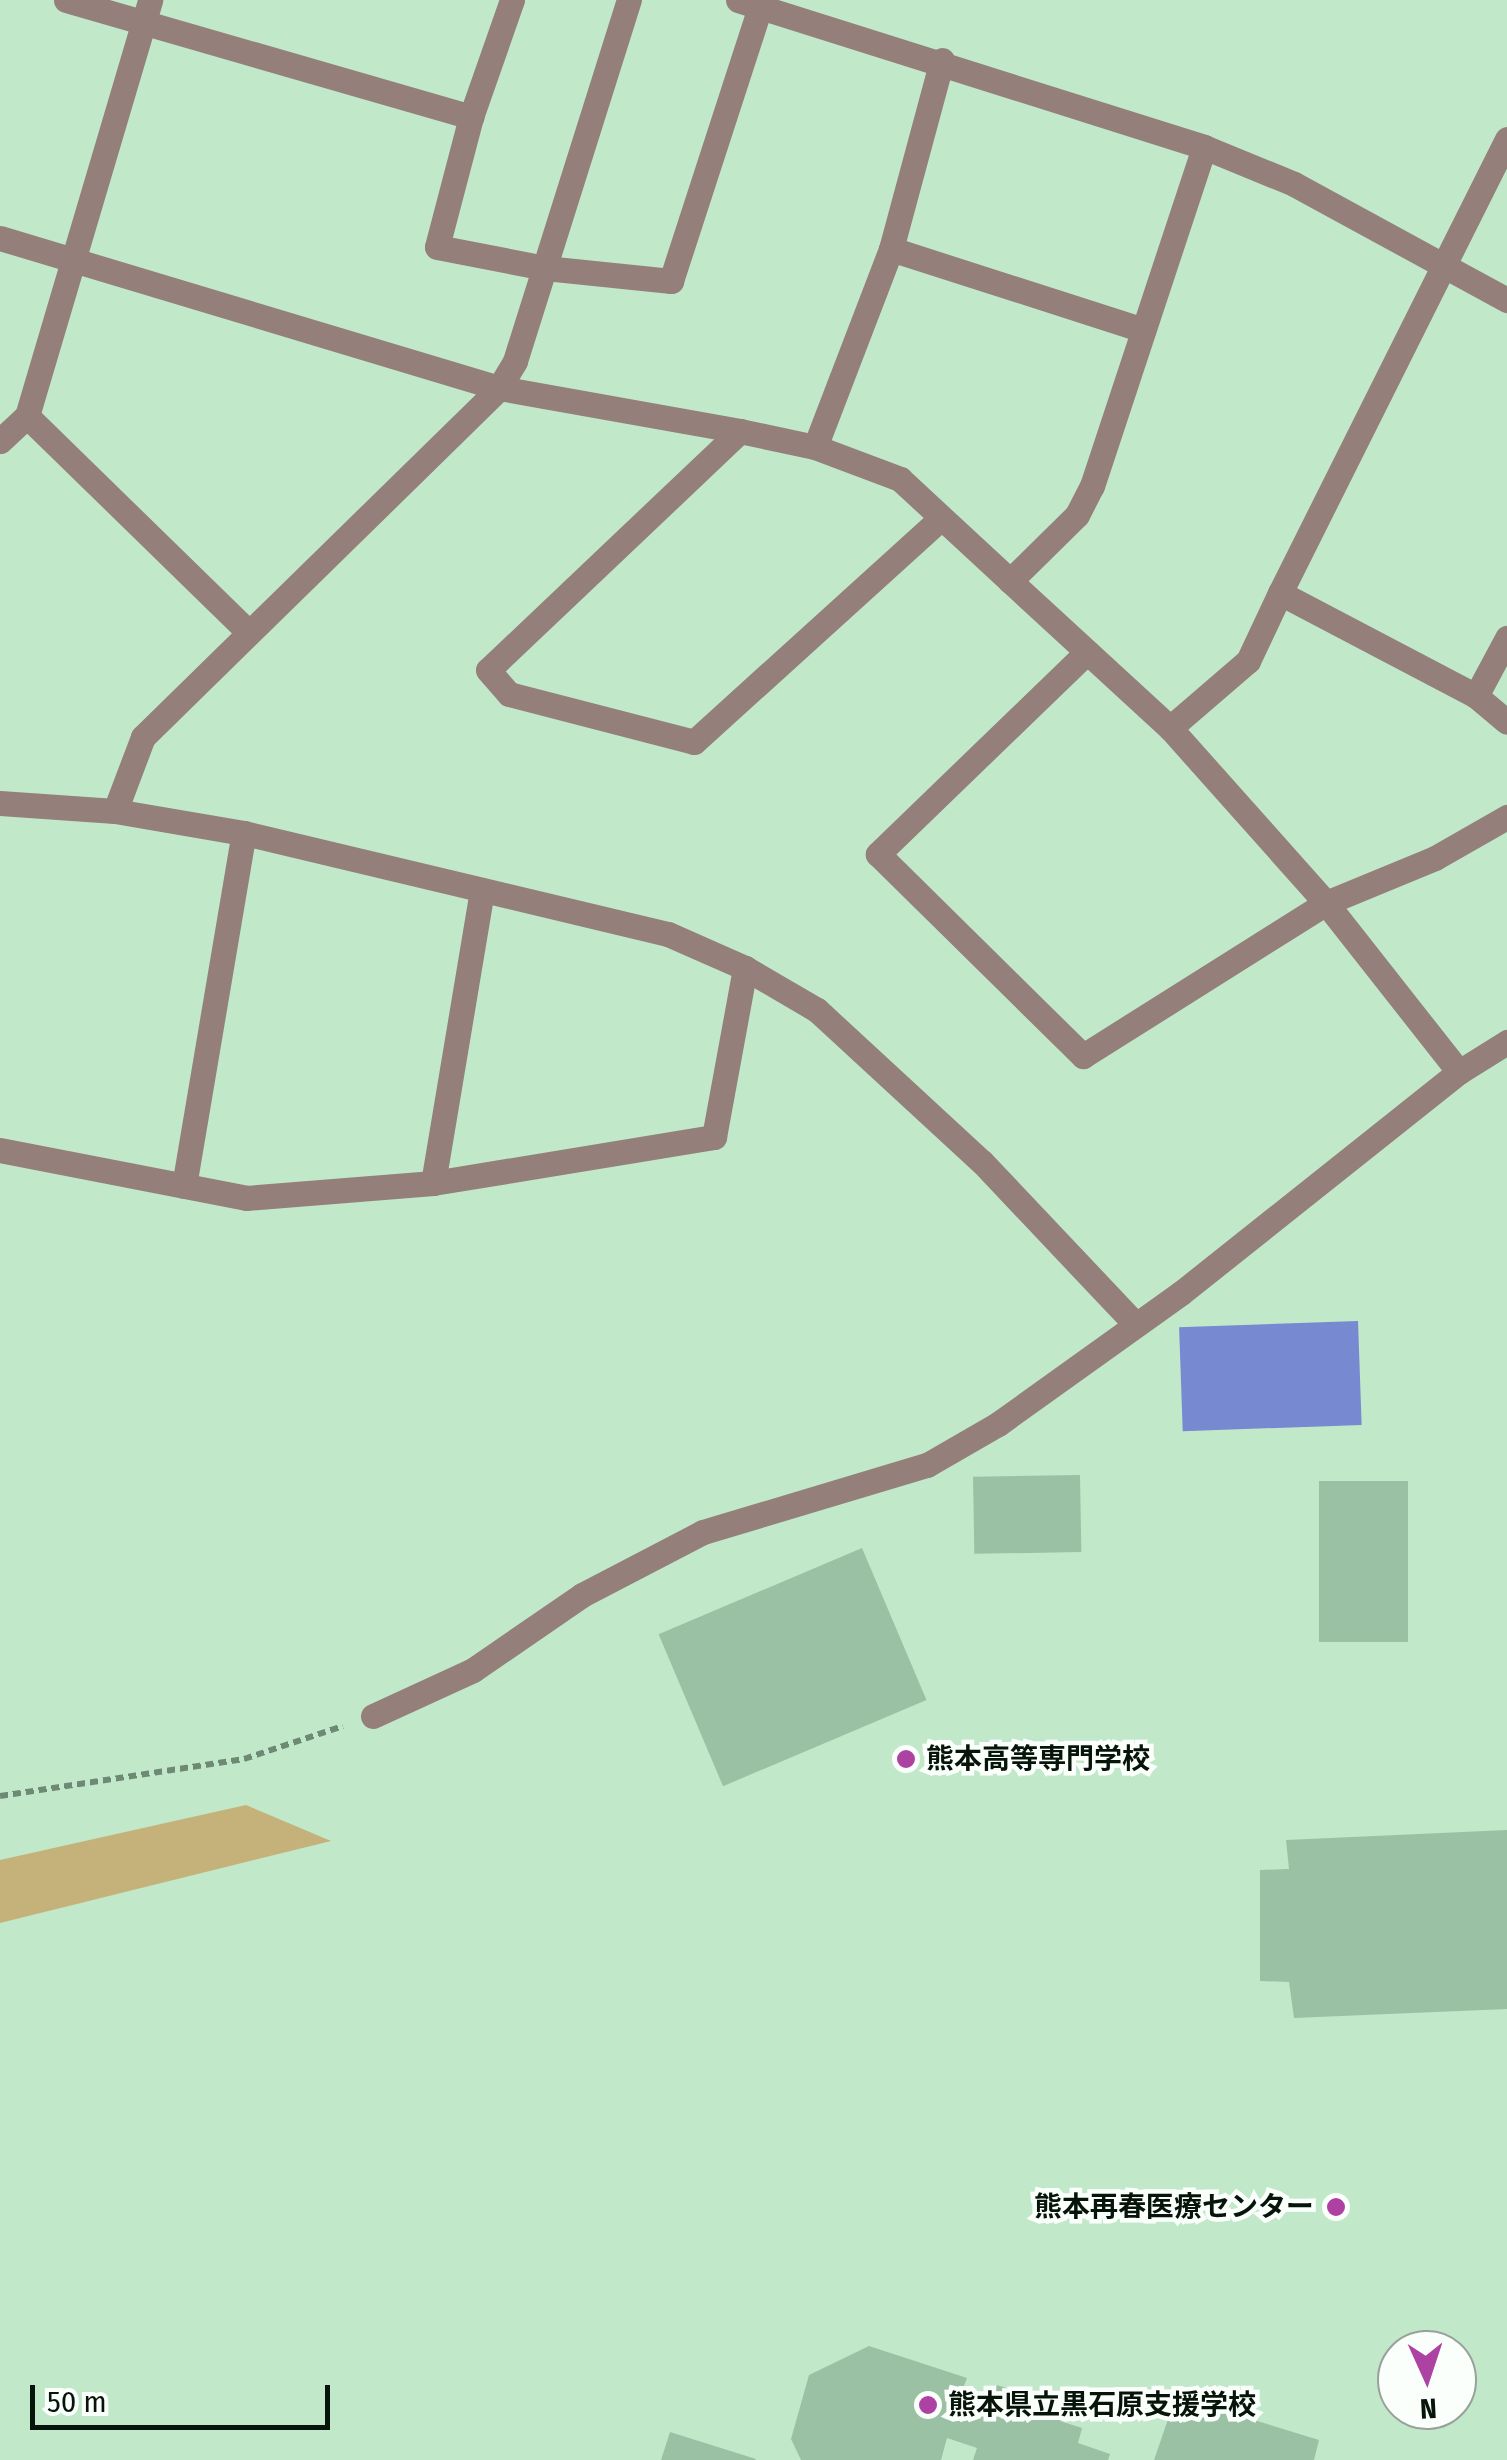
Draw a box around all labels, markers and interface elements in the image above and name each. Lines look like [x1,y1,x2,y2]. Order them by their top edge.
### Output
place label: 熊本高等専門学校 [926,1742,1150,1776]
marker: 熊本高等専門学校 [895,1748,917,1770]
place label: 熊本再春医療センター [1034,2190,1314,2224]
marker: 熊本再春医療センター [1323,2194,1349,2220]
north arrow [1377,2330,1477,2430]
scale bar [35,2365,335,2427]
text: 50 m [47,2384,107,2420]
place label: 熊本県立黒石原支援学校 [948,2388,1256,2422]
text: N [1419,2392,1438,2425]
marker: 熊本県立黒石原支援学校 [917,2394,939,2416]

